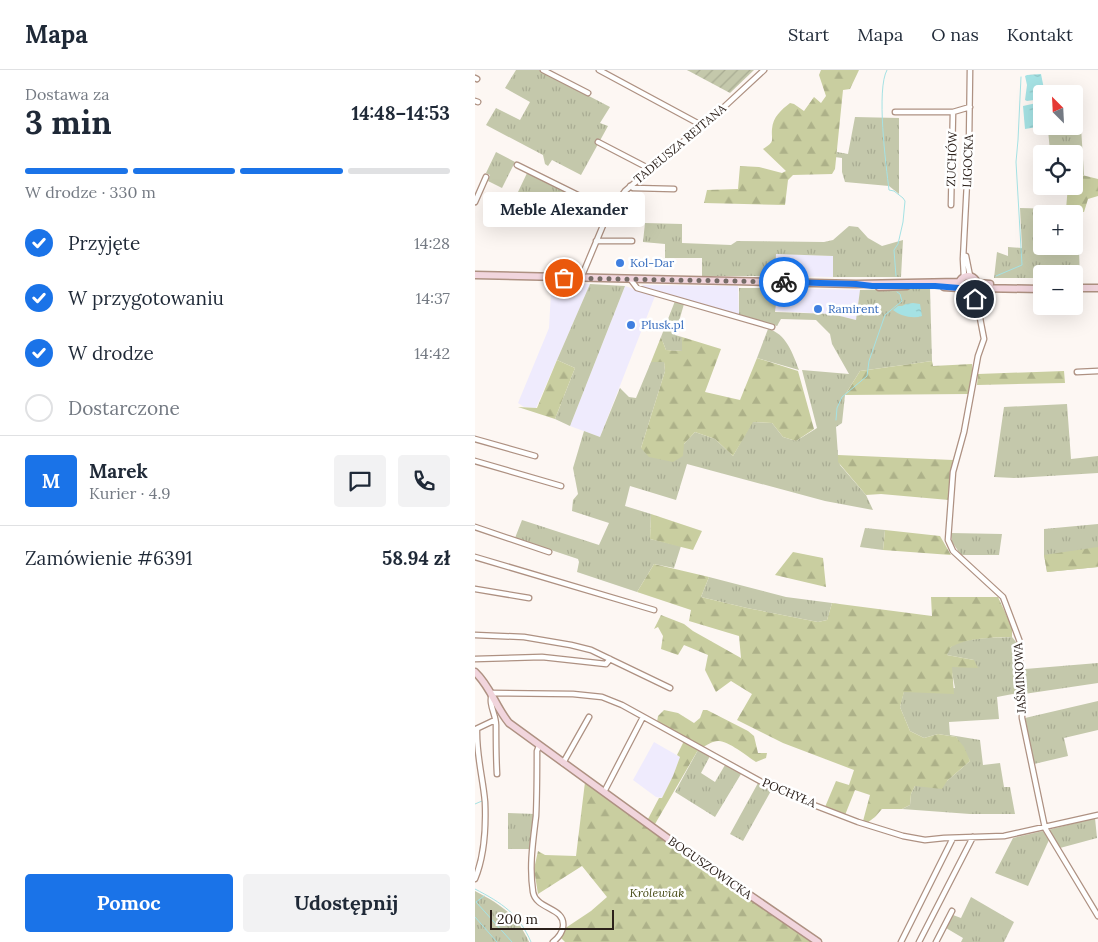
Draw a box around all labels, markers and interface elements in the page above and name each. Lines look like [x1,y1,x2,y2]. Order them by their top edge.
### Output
text: Mapa [25,19,88,50]
text: Start [788,23,829,46]
text: Mapa [857,23,903,46]
text: O nas [931,23,979,46]
text: Kontakt [1007,23,1073,46]
text: Dostawa za [25,84,109,104]
north arrow [1033,85,1083,135]
map controls [1033,85,1083,315]
street label: TADEUSZA REJTANA [630,100,729,187]
text: 14:48–14:53 [351,101,450,125]
text: 3 min [25,102,112,143]
street label: ZUCHÓW [943,130,960,187]
street label: LIGOCKA [959,134,976,188]
button: locate [1033,145,1083,195]
text: W drodze · 330 m [25,182,156,202]
callout: Meble Alexander [483,193,645,228]
text: Meble Alexander [500,199,628,219]
button: + [1033,205,1083,255]
icon: check [25,229,53,257]
text: Przyjęte [68,231,140,255]
text: 14:28 [414,233,450,253]
place label: Kol-Dar [630,255,675,270]
pin [543,257,585,299]
marker: Kol-Dar [614,257,626,269]
courier [759,257,809,307]
icon: bag [550,264,578,292]
button: − [1033,265,1083,315]
icon: bike [770,268,798,296]
pin [954,278,996,320]
icon: check [25,284,53,312]
icon: home [961,285,989,313]
text: W przygotowaniu [68,286,224,310]
text: 14:37 [416,288,450,308]
place label: Ramirent [828,301,880,316]
marker: Ramirent [812,303,824,315]
place label: Plusk.pl [641,317,684,332]
marker: Plusk.pl [625,319,637,331]
icon: check [25,339,53,367]
text: W drodze [68,341,154,365]
text: 14:42 [414,343,450,363]
text: Dostarczone [68,396,180,420]
button: chat [334,455,386,507]
button: phone [398,455,450,507]
text: Marek [89,459,148,483]
text: M [42,469,60,493]
text: Kurier · 4.9 [89,483,171,503]
text: Zamówienie #6391 [25,546,193,570]
text: 58.94 zł [382,546,450,570]
street label: JAŚMINOWA [1010,642,1029,715]
street label: POCHYŁA [760,775,819,811]
street label: BOGUSZOWICKA [666,833,755,902]
button: Pomoc [25,874,233,932]
button: Udostępnij [243,874,450,932]
park label: Królewiak [630,885,684,900]
scale bar [490,907,614,930]
text: 200 m [497,910,538,928]

